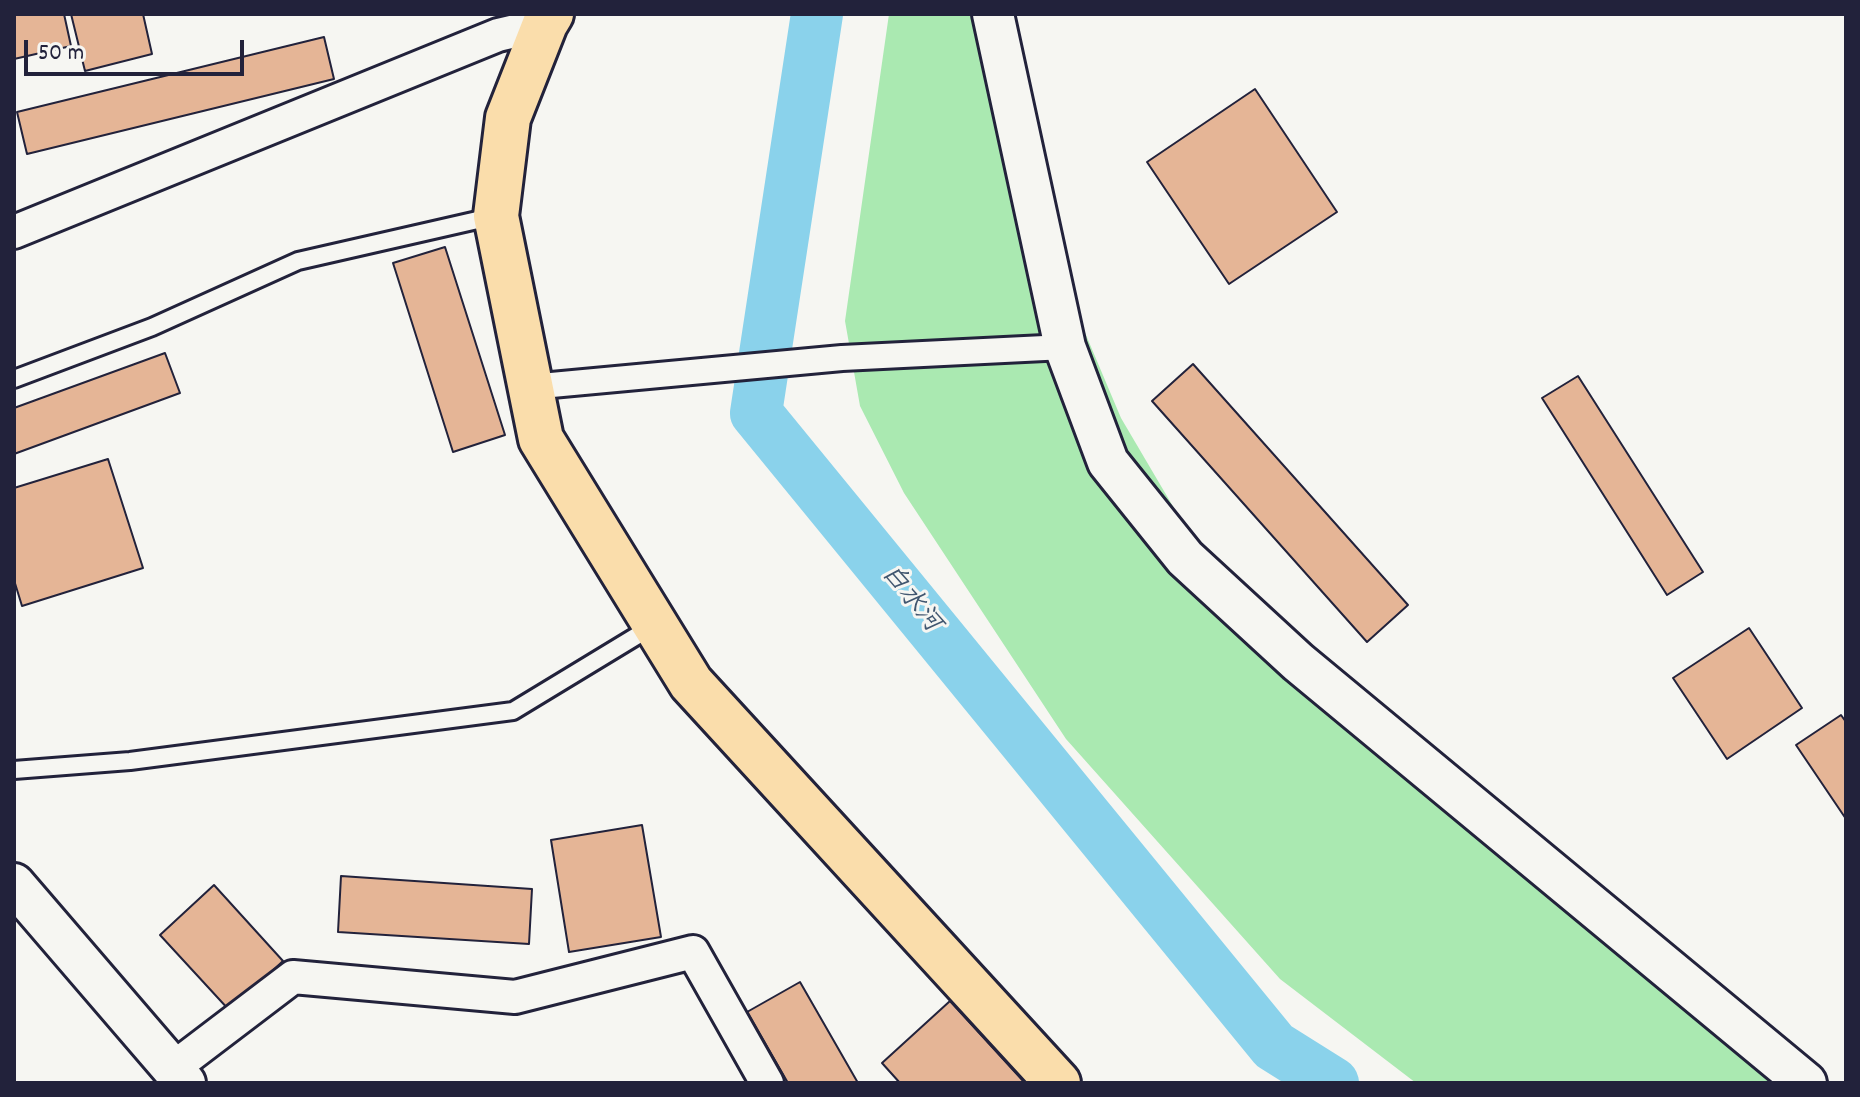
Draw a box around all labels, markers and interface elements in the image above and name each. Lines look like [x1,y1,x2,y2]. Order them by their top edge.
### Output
scale bar [28,24,248,74]
text: 50 m [38,37,84,71]
water label: 白水河 [872,560,946,640]

